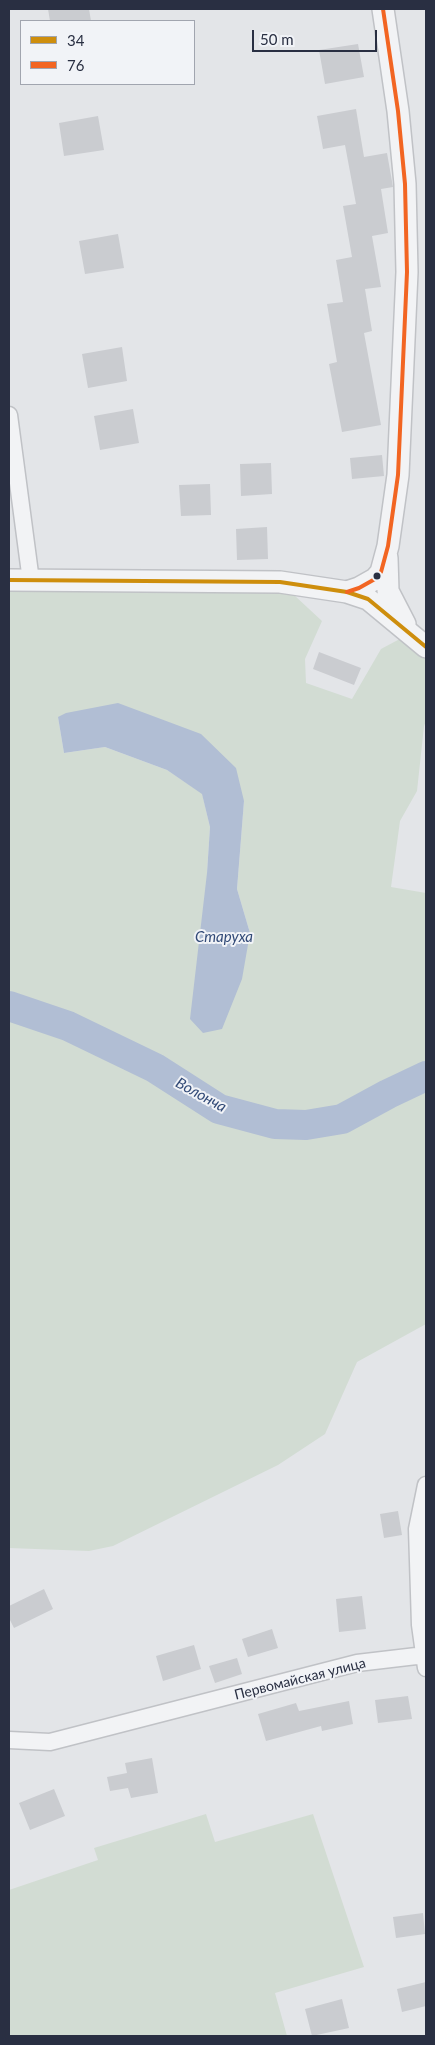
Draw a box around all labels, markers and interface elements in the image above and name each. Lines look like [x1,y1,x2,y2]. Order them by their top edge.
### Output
legend [20,20,195,85]
scale bar [255,20,380,52]
text: 50 m [260,30,294,48]
text: 34 [67,31,84,49]
text: 76 [67,56,84,74]
unlabelled marker [372,571,382,581]
water label: Старуха [195,928,253,946]
water label: Волонча [173,1074,229,1116]
street label: Первомайская улица [233,1655,367,1703]

